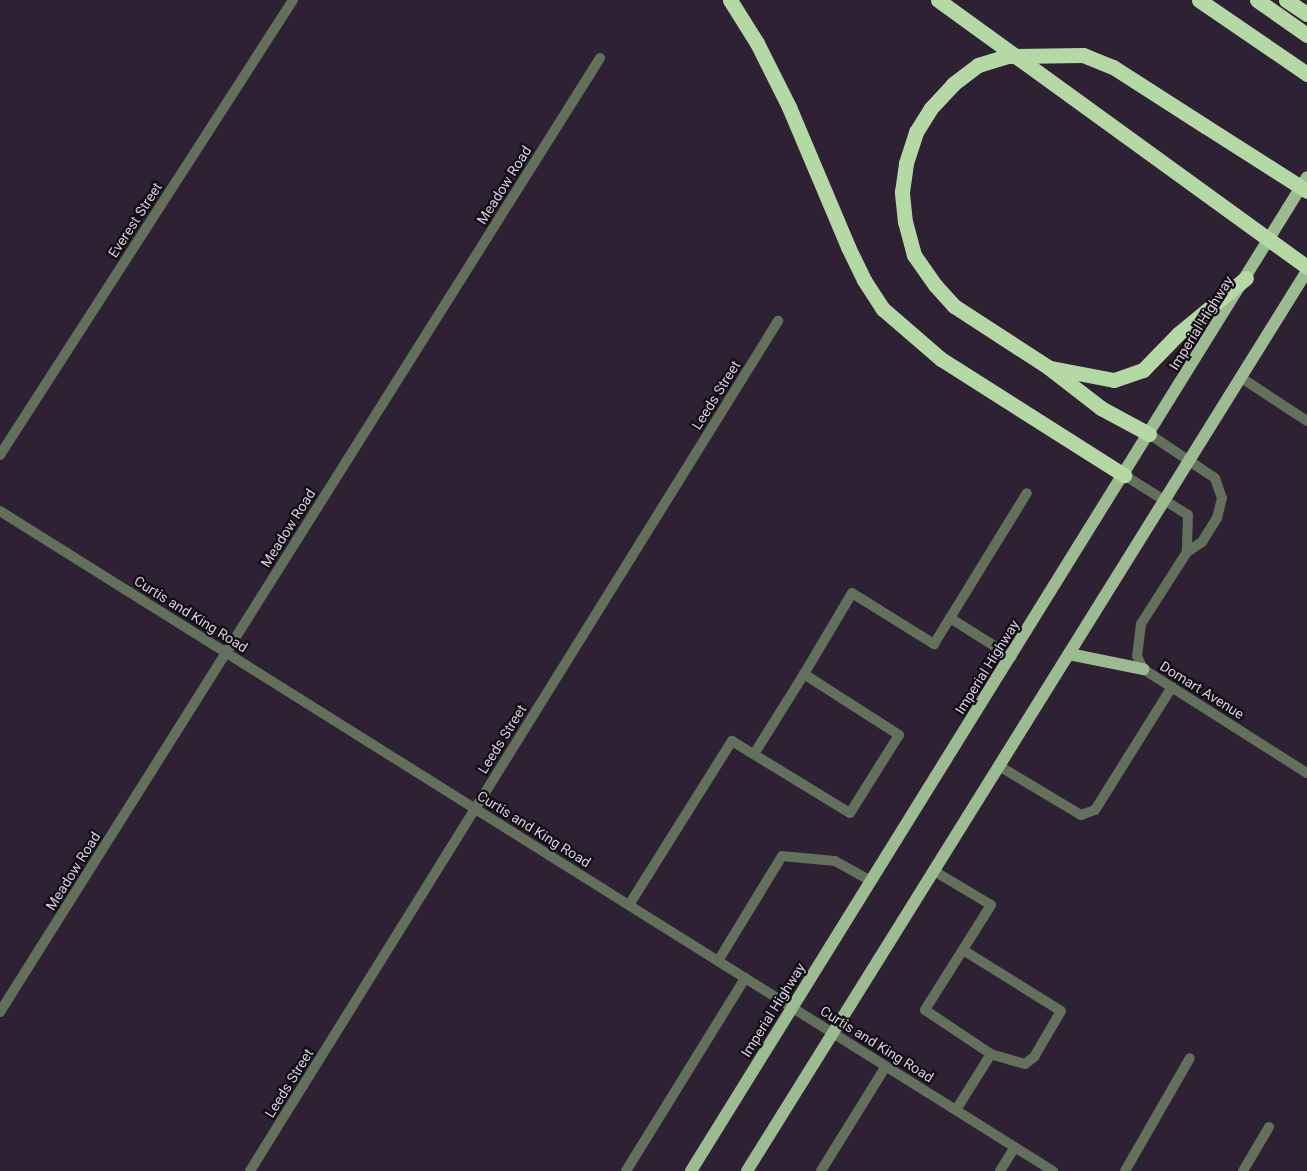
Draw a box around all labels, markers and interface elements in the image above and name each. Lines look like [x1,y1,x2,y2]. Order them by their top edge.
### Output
street label: Meadow Road [473,143,535,227]
street label: Everest Street [104,179,166,261]
street label: Imperial Highway [1165,273,1237,373]
street label: Leeds Street [688,358,744,432]
street label: Meadow Road [257,486,319,570]
street label: Curtis and King Road [131,572,251,656]
street label: Imperial Highway [951,617,1023,717]
street label: Domart Avenue [1157,657,1247,723]
street label: Leeds Street [474,702,530,776]
street label: Curtis and King Road [474,787,594,871]
street label: Meadow Road [42,829,104,913]
street label: Imperial Highway [737,960,809,1060]
street label: Curtis and King Road [817,1002,937,1086]
street label: Leeds Street [261,1046,317,1120]

